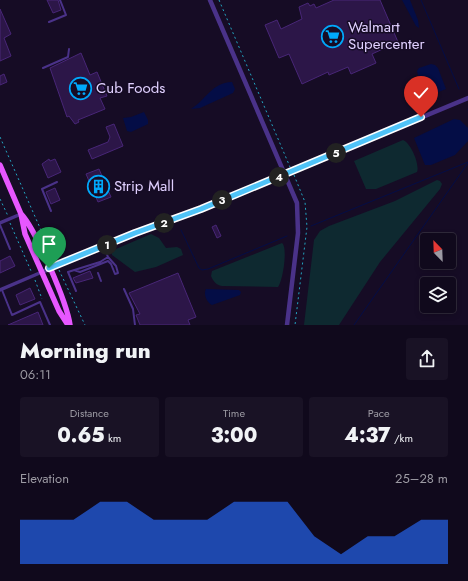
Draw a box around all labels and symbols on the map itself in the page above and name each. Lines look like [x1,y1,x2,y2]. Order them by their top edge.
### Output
place label: Walmart Supercenter [348,16,425,55]
supermarket icon: Walmart Supercenter [319,23,345,49]
supermarket icon: Cub Foods [67,75,93,101]
pin [404,76,438,117]
place label: Cub Foods [96,77,165,99]
pin: 5 [326,143,346,163]
pin: 4 [269,167,289,187]
building icon: Strip Mall [86,173,112,199]
place label: Strip Mall [114,175,174,197]
pin: 3 [212,190,232,210]
pin: 2 [154,213,174,233]
pin [32,227,66,268]
north arrow [420,233,456,269]
pin: 1 [97,235,117,255]

